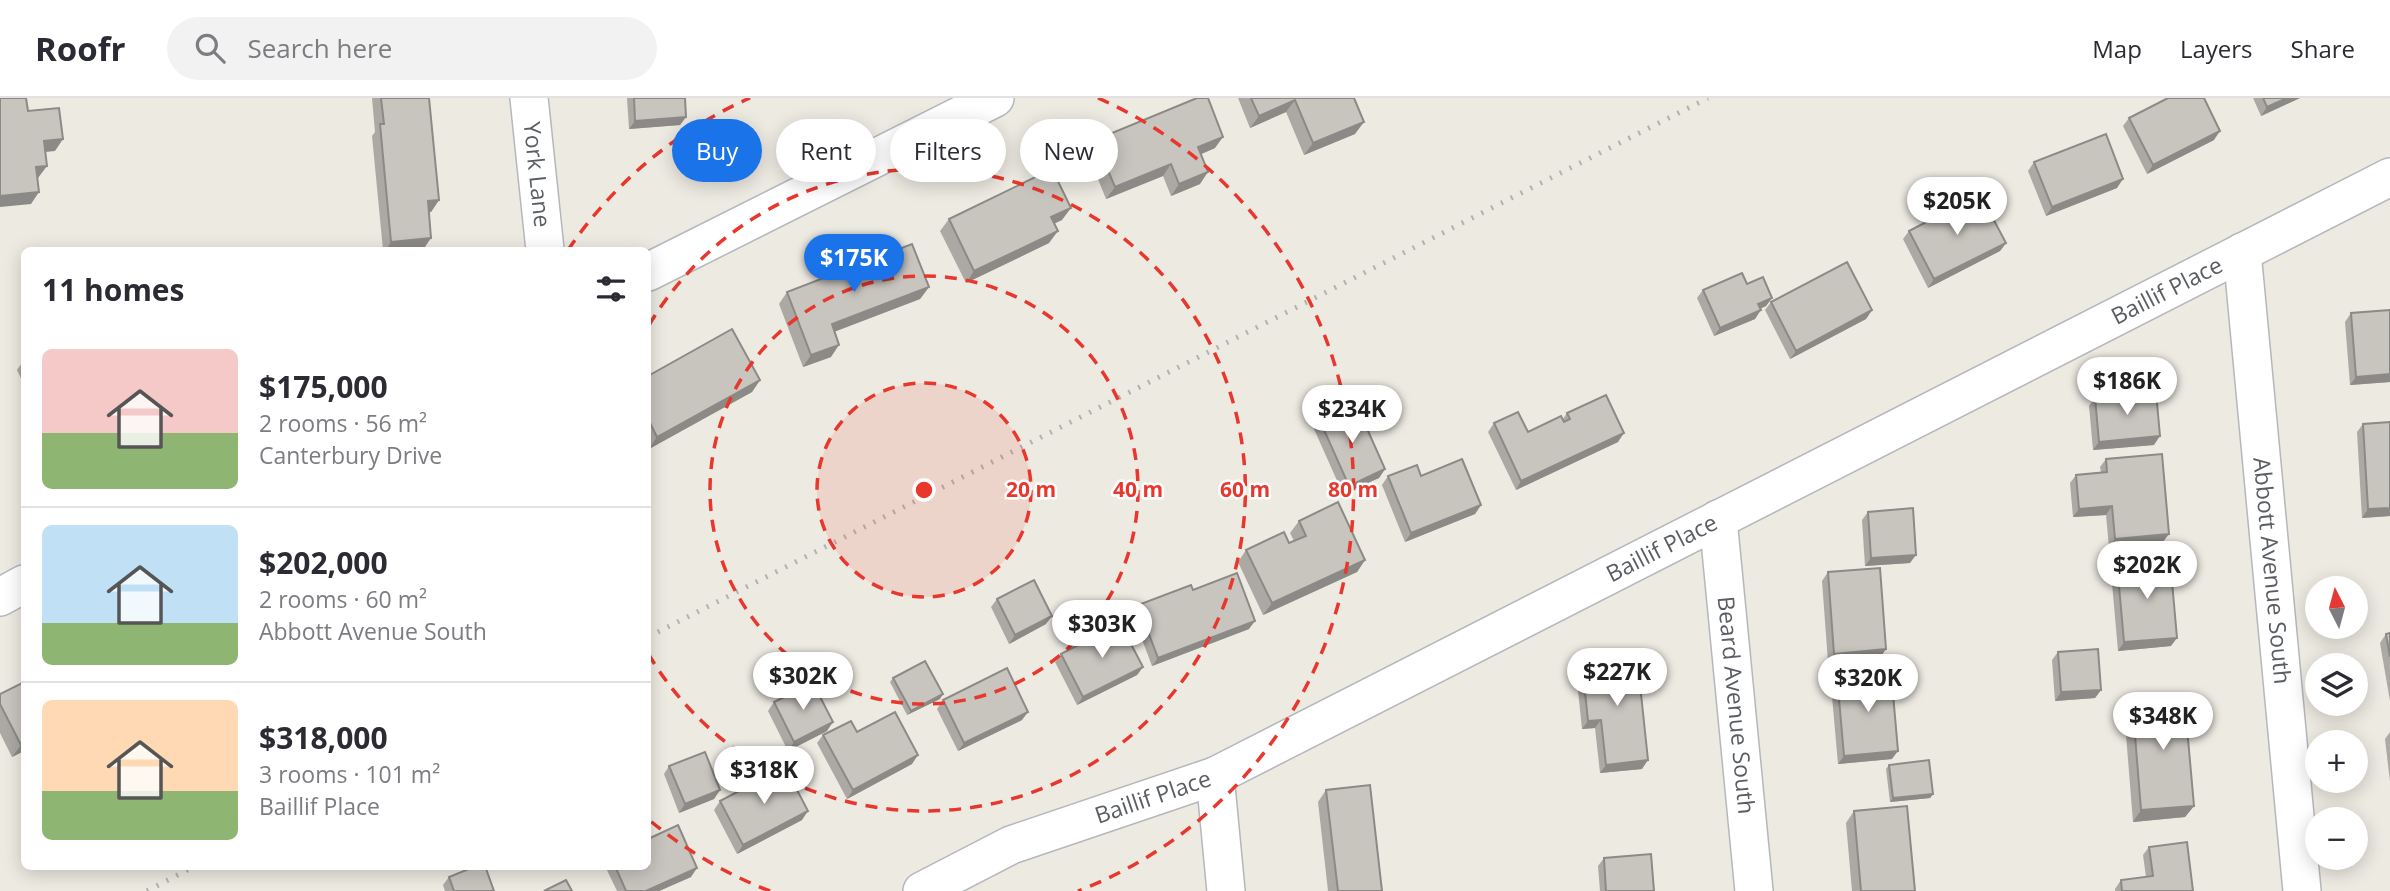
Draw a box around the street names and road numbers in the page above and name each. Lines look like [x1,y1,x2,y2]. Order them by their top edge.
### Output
street label: York Lane [517,120,560,229]
street label: Baillif Place [2105,248,2228,332]
street label: Abbott Avenue South [2246,456,2299,685]
street label: Baillif Place [1600,506,1722,589]
street label: Beard Avenue South [1711,594,1763,816]
street label: Baillif Place [1090,762,1215,831]

